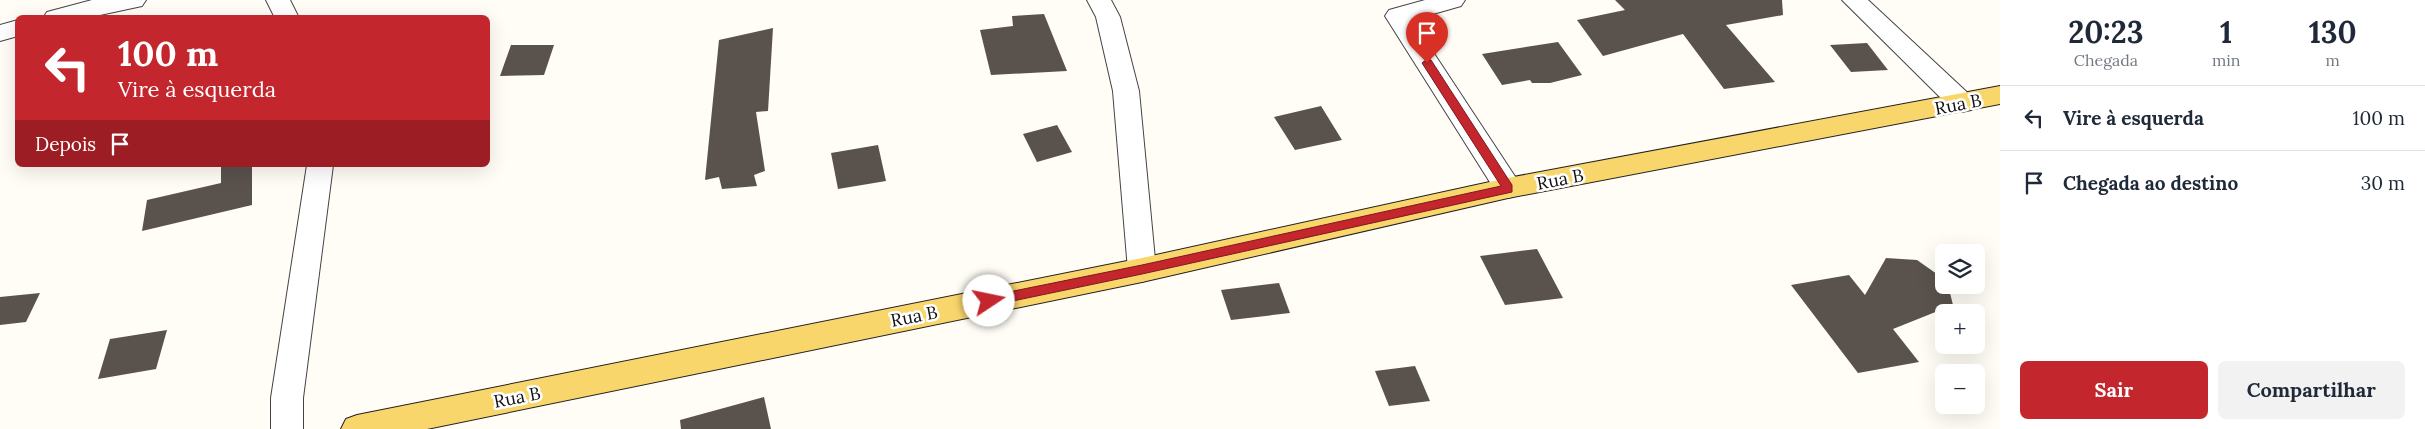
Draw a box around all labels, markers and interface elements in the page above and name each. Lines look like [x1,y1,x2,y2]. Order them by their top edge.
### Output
pin [1406,12,1448,63]
text: 20:23 [2068,13,2144,51]
text: 1 [2220,13,2232,51]
text: 130 [2309,13,2357,51]
icon: arrive [1413,19,1441,47]
text: 100 m [118,31,218,76]
icon: left [35,35,100,100]
text: Chegada [2074,50,2138,70]
text: min [2212,50,2240,70]
text: m [2326,50,2340,70]
text: Vire à esquerda [118,75,276,103]
street label: Rua B [1933,88,1983,120]
icon: left [2020,104,2048,132]
text: Vire à esquerda [2063,106,2204,130]
text: 100 m [2353,106,2405,130]
icon: arrive [106,130,134,158]
text: Depois [35,132,96,156]
street label: Rua B [1535,163,1585,195]
icon: arrive [2020,169,2048,197]
text: Chegada ao destino [2063,171,2238,195]
text: 30 m [2361,171,2405,195]
map controls [1935,244,1985,414]
button: layers [1935,244,1985,294]
position arrow [962,274,1014,326]
street label: Rua B [889,300,939,332]
button: + [1935,304,1985,354]
button: Sair [2020,361,2208,419]
button: Compartilhar [2218,361,2405,419]
button: − [1935,364,1985,414]
street label: Rua B [492,381,542,413]

